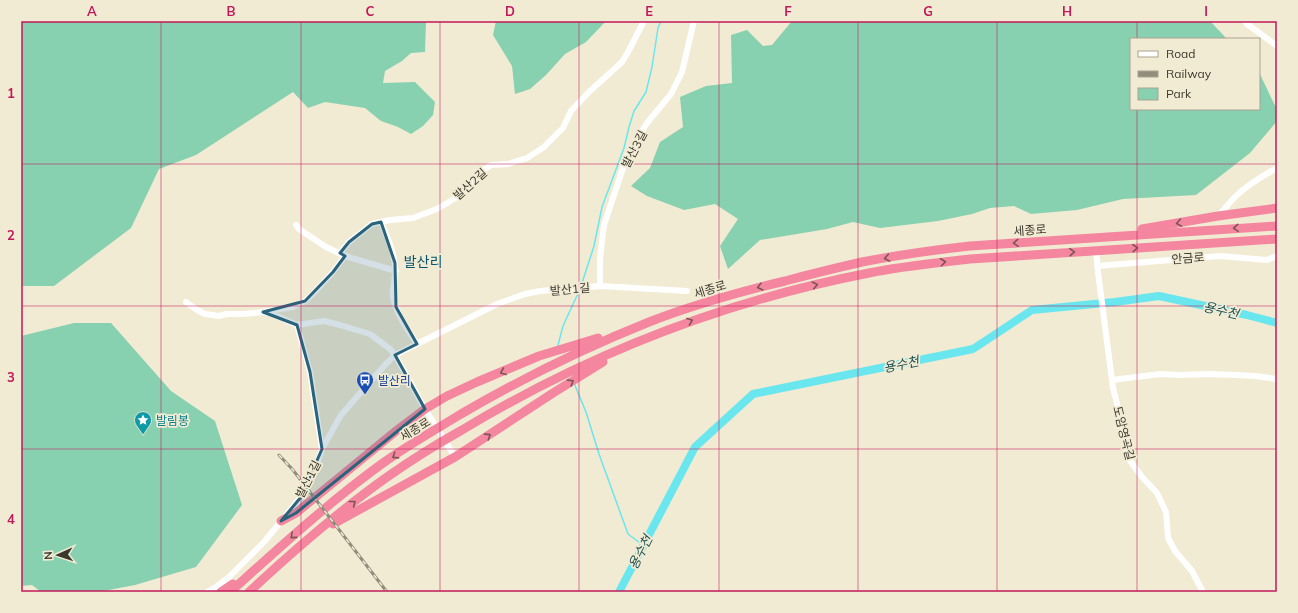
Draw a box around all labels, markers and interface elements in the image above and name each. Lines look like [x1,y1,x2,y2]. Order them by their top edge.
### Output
text: A [87,3,97,19]
text: B [227,3,236,19]
text: C [366,3,375,19]
text: D [505,3,515,19]
text: E [645,3,653,19]
text: F [784,3,792,19]
text: G [923,3,933,19]
text: H [1062,3,1072,19]
text: I [1204,3,1208,19]
legend [1130,38,1260,110]
text: Road [1166,46,1195,61]
text: Railway [1166,66,1212,81]
text: 1 [7,85,15,101]
text: Park [1166,86,1192,101]
street label: 발산3길 [618,128,650,170]
street label: 발산2길 [450,165,490,203]
one-way arrow [1176,218,1182,227]
street label: 세종로 [1013,221,1047,239]
one-way arrow [1233,224,1239,232]
text: 2 [7,227,15,243]
one-way arrow [1013,239,1019,248]
one-way arrow [1132,243,1138,252]
one-way arrow [1069,247,1075,256]
street label: 안금로 [1171,249,1205,267]
district label: 발산리 [404,253,442,271]
one-way arrow [884,253,890,261]
one-way arrow [940,258,946,267]
street label: 세종로 [692,277,728,301]
street label: 발산1길 [549,280,591,298]
one-way arrow [757,282,764,290]
one-way arrow [812,282,818,290]
water label: 용수천 [1202,298,1241,322]
one-way arrow [686,318,693,326]
water label: 용수천 [882,352,921,376]
one-way arrow [500,367,507,375]
text: 3 [7,369,15,385]
bus stop icon: 발산리 [355,370,375,395]
place label: 발산리 [378,373,411,388]
one-way arrow [567,379,574,386]
street label: 도암영곡길 [1110,404,1138,462]
place icon: 발림봉 [133,410,153,435]
place label: 발림봉 [156,413,189,428]
street label: 세종로 [397,414,433,444]
one-way arrow [484,433,491,441]
one-way arrow [392,451,399,458]
street label: 발산1길 [292,458,324,500]
one-way arrow [349,501,356,508]
text: 4 [7,511,15,527]
water label: 용수천 [625,531,656,572]
one-way arrow [290,532,298,539]
north arrow [38,535,78,575]
text: N [41,551,55,560]

